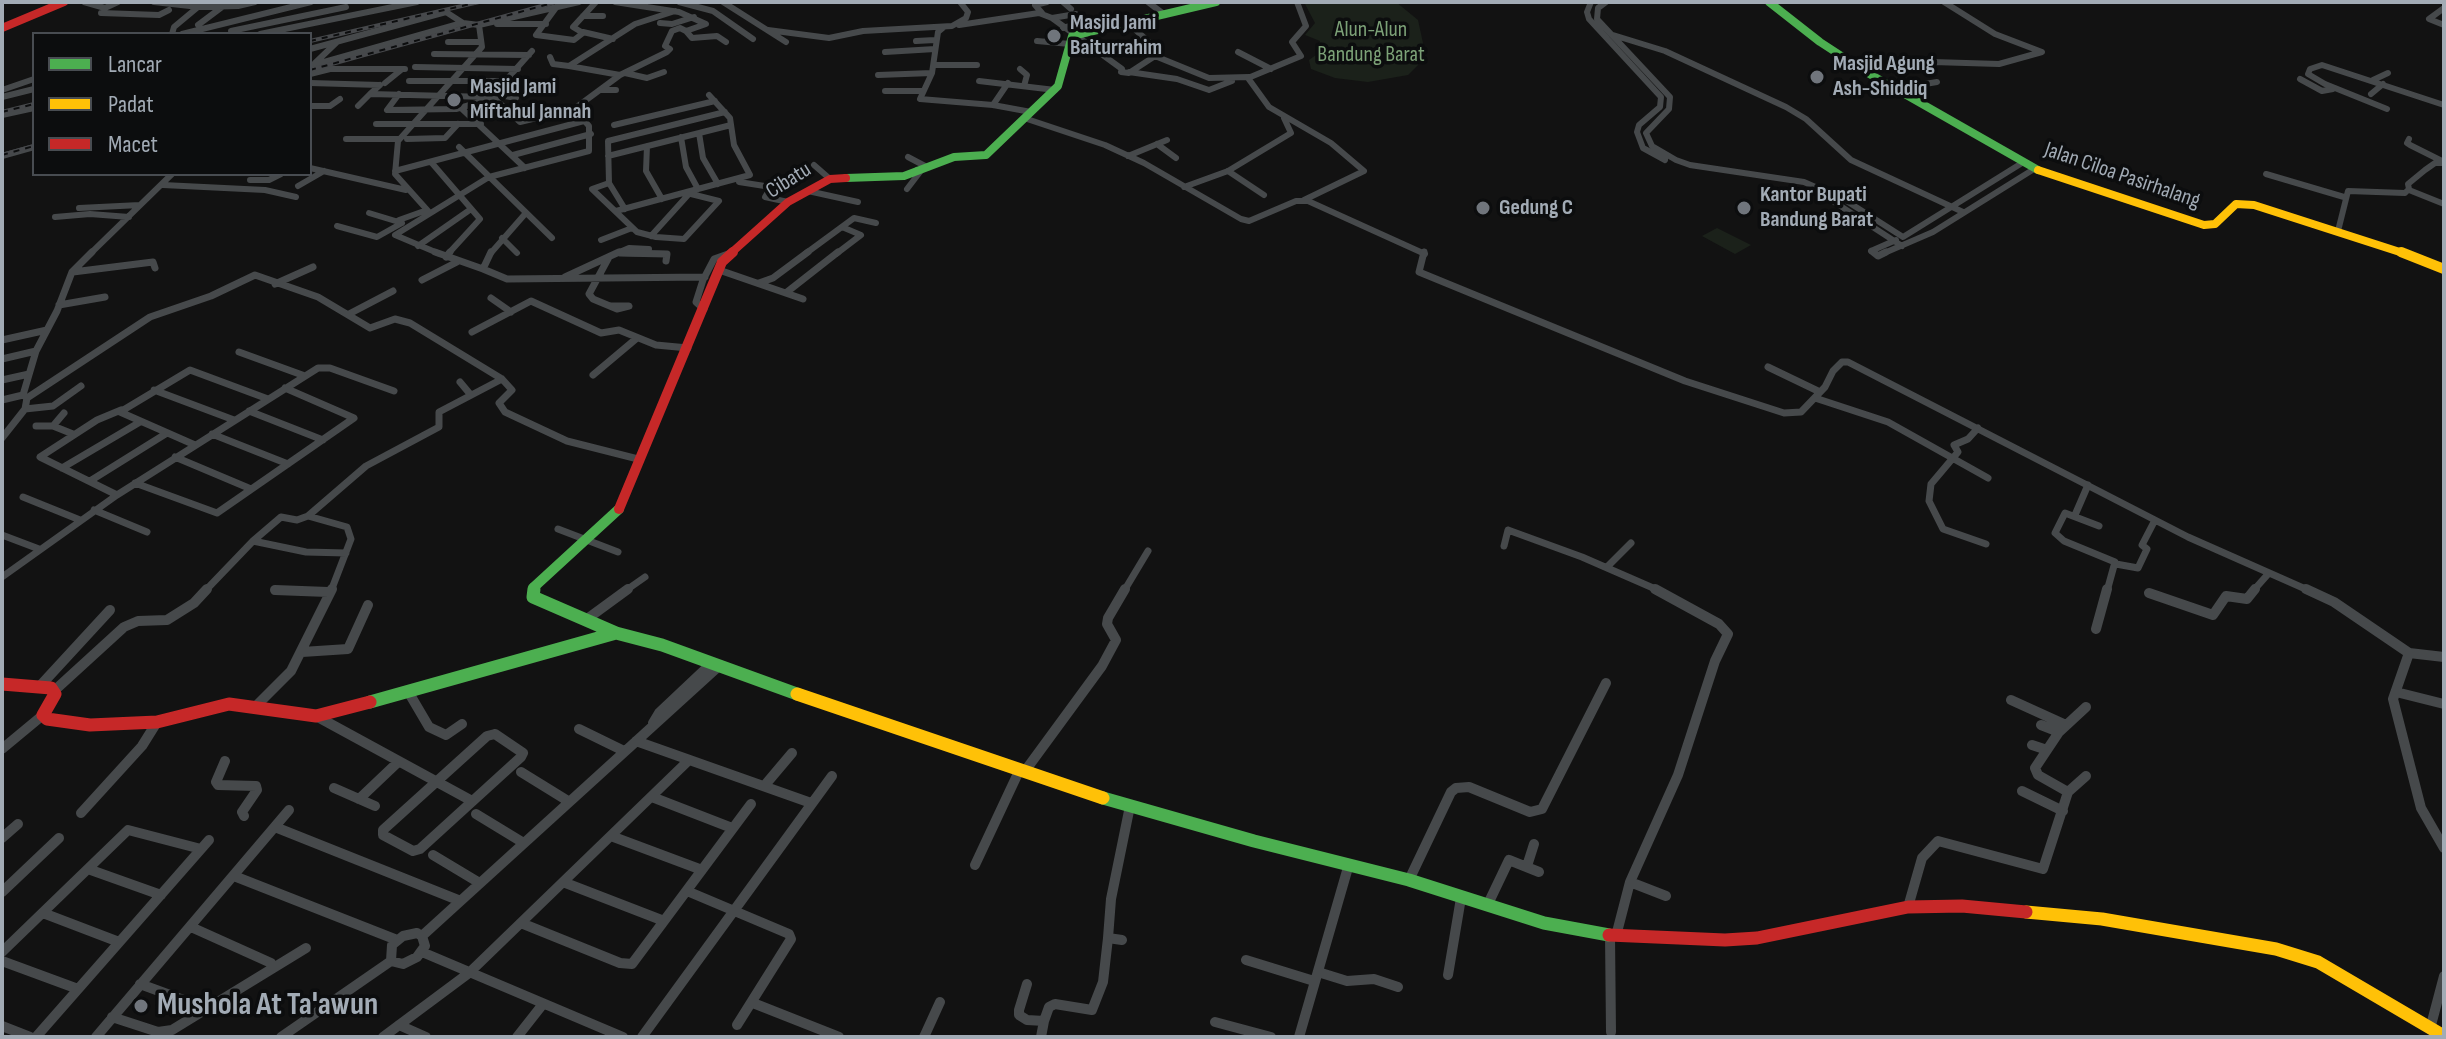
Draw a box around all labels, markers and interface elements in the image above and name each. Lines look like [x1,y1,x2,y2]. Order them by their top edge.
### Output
place label: Masjid Jami Baiturrahim [1070,10,1162,62]
park label: Alun-Alun Bandung Barat [1317,17,1425,68]
marker: Masjid Jami Baiturrahim [1045,27,1063,45]
legend [32,32,312,176]
text: Lancar [108,50,162,79]
place label: Masjid Agung Ash-Shiddiq [1833,51,1935,102]
marker: Masjid Agung Ash-Shiddiq [1808,68,1826,86]
place label: Masjid Jami Miftahul Jannah [470,74,591,126]
text: Padat [108,90,154,119]
marker: Masjid Jami Miftahul Jannah [445,91,463,109]
text: Macet [108,130,158,159]
street label: Jalan Ciloa Pasirhalang [2041,137,2203,215]
street label: Cibatu [762,157,816,205]
place label: Kantor Bupati Bandung Barat [1760,182,1873,234]
place label: Gedung C [1499,195,1573,221]
marker: Gedung C [1474,199,1492,217]
marker: Kantor Bupati Bandung Barat [1735,199,1753,217]
place label: Mushola At Ta'awun [157,987,378,1025]
marker: Mushola At Ta'awun [132,997,150,1015]

